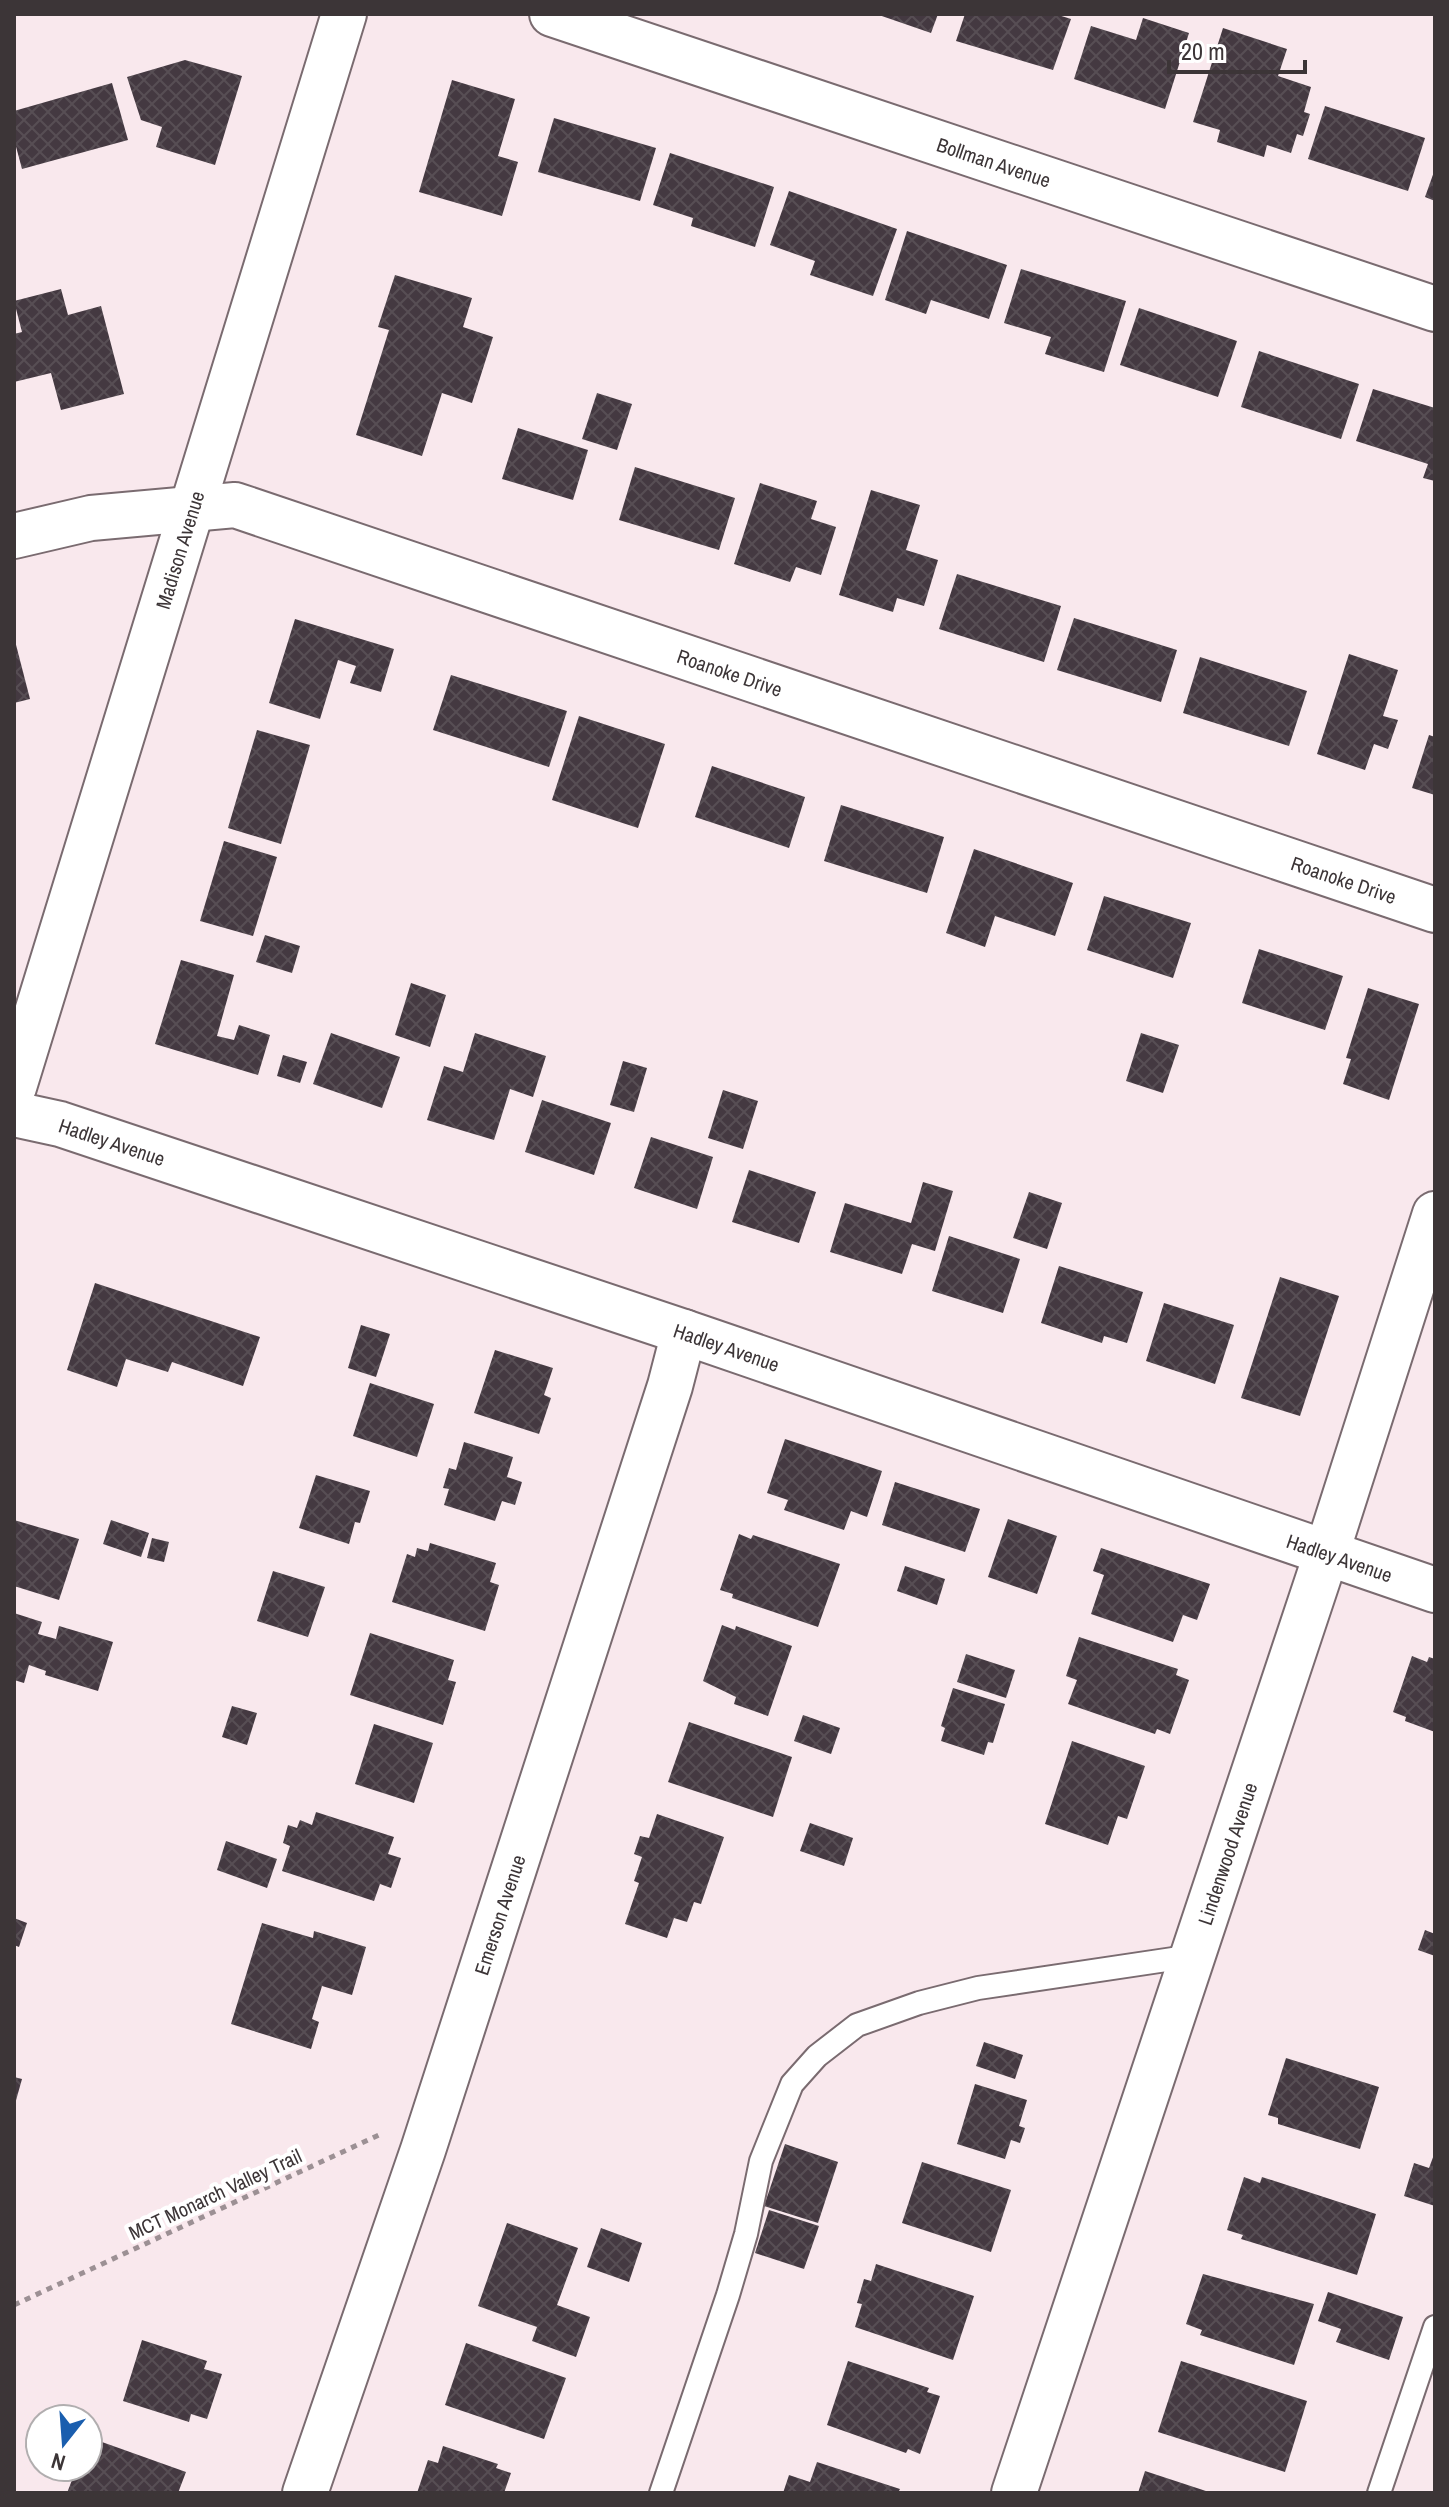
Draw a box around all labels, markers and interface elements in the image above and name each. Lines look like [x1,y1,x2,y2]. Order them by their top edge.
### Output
scale bar [1169,24,1305,74]
text: 20 m [1181,35,1225,67]
street label: Bollman Avenue [934,130,1054,193]
street label: Madison Avenue [148,488,210,612]
street label: Roanoke Drive [674,642,786,702]
street label: Roanoke Drive [1288,849,1400,910]
street label: Hadley Avenue [56,1111,169,1172]
street label: Hadley Avenue [670,1316,783,1377]
street label: Hadley Avenue [1283,1527,1396,1588]
street label: Lindenwood Avenue [1190,1779,1263,1928]
street label: Emerson Avenue [467,1851,531,1978]
street label: MCT Monarch Valley Trail [124,2142,306,2246]
north arrow [24,2403,104,2483]
text: N [48,2446,69,2478]

